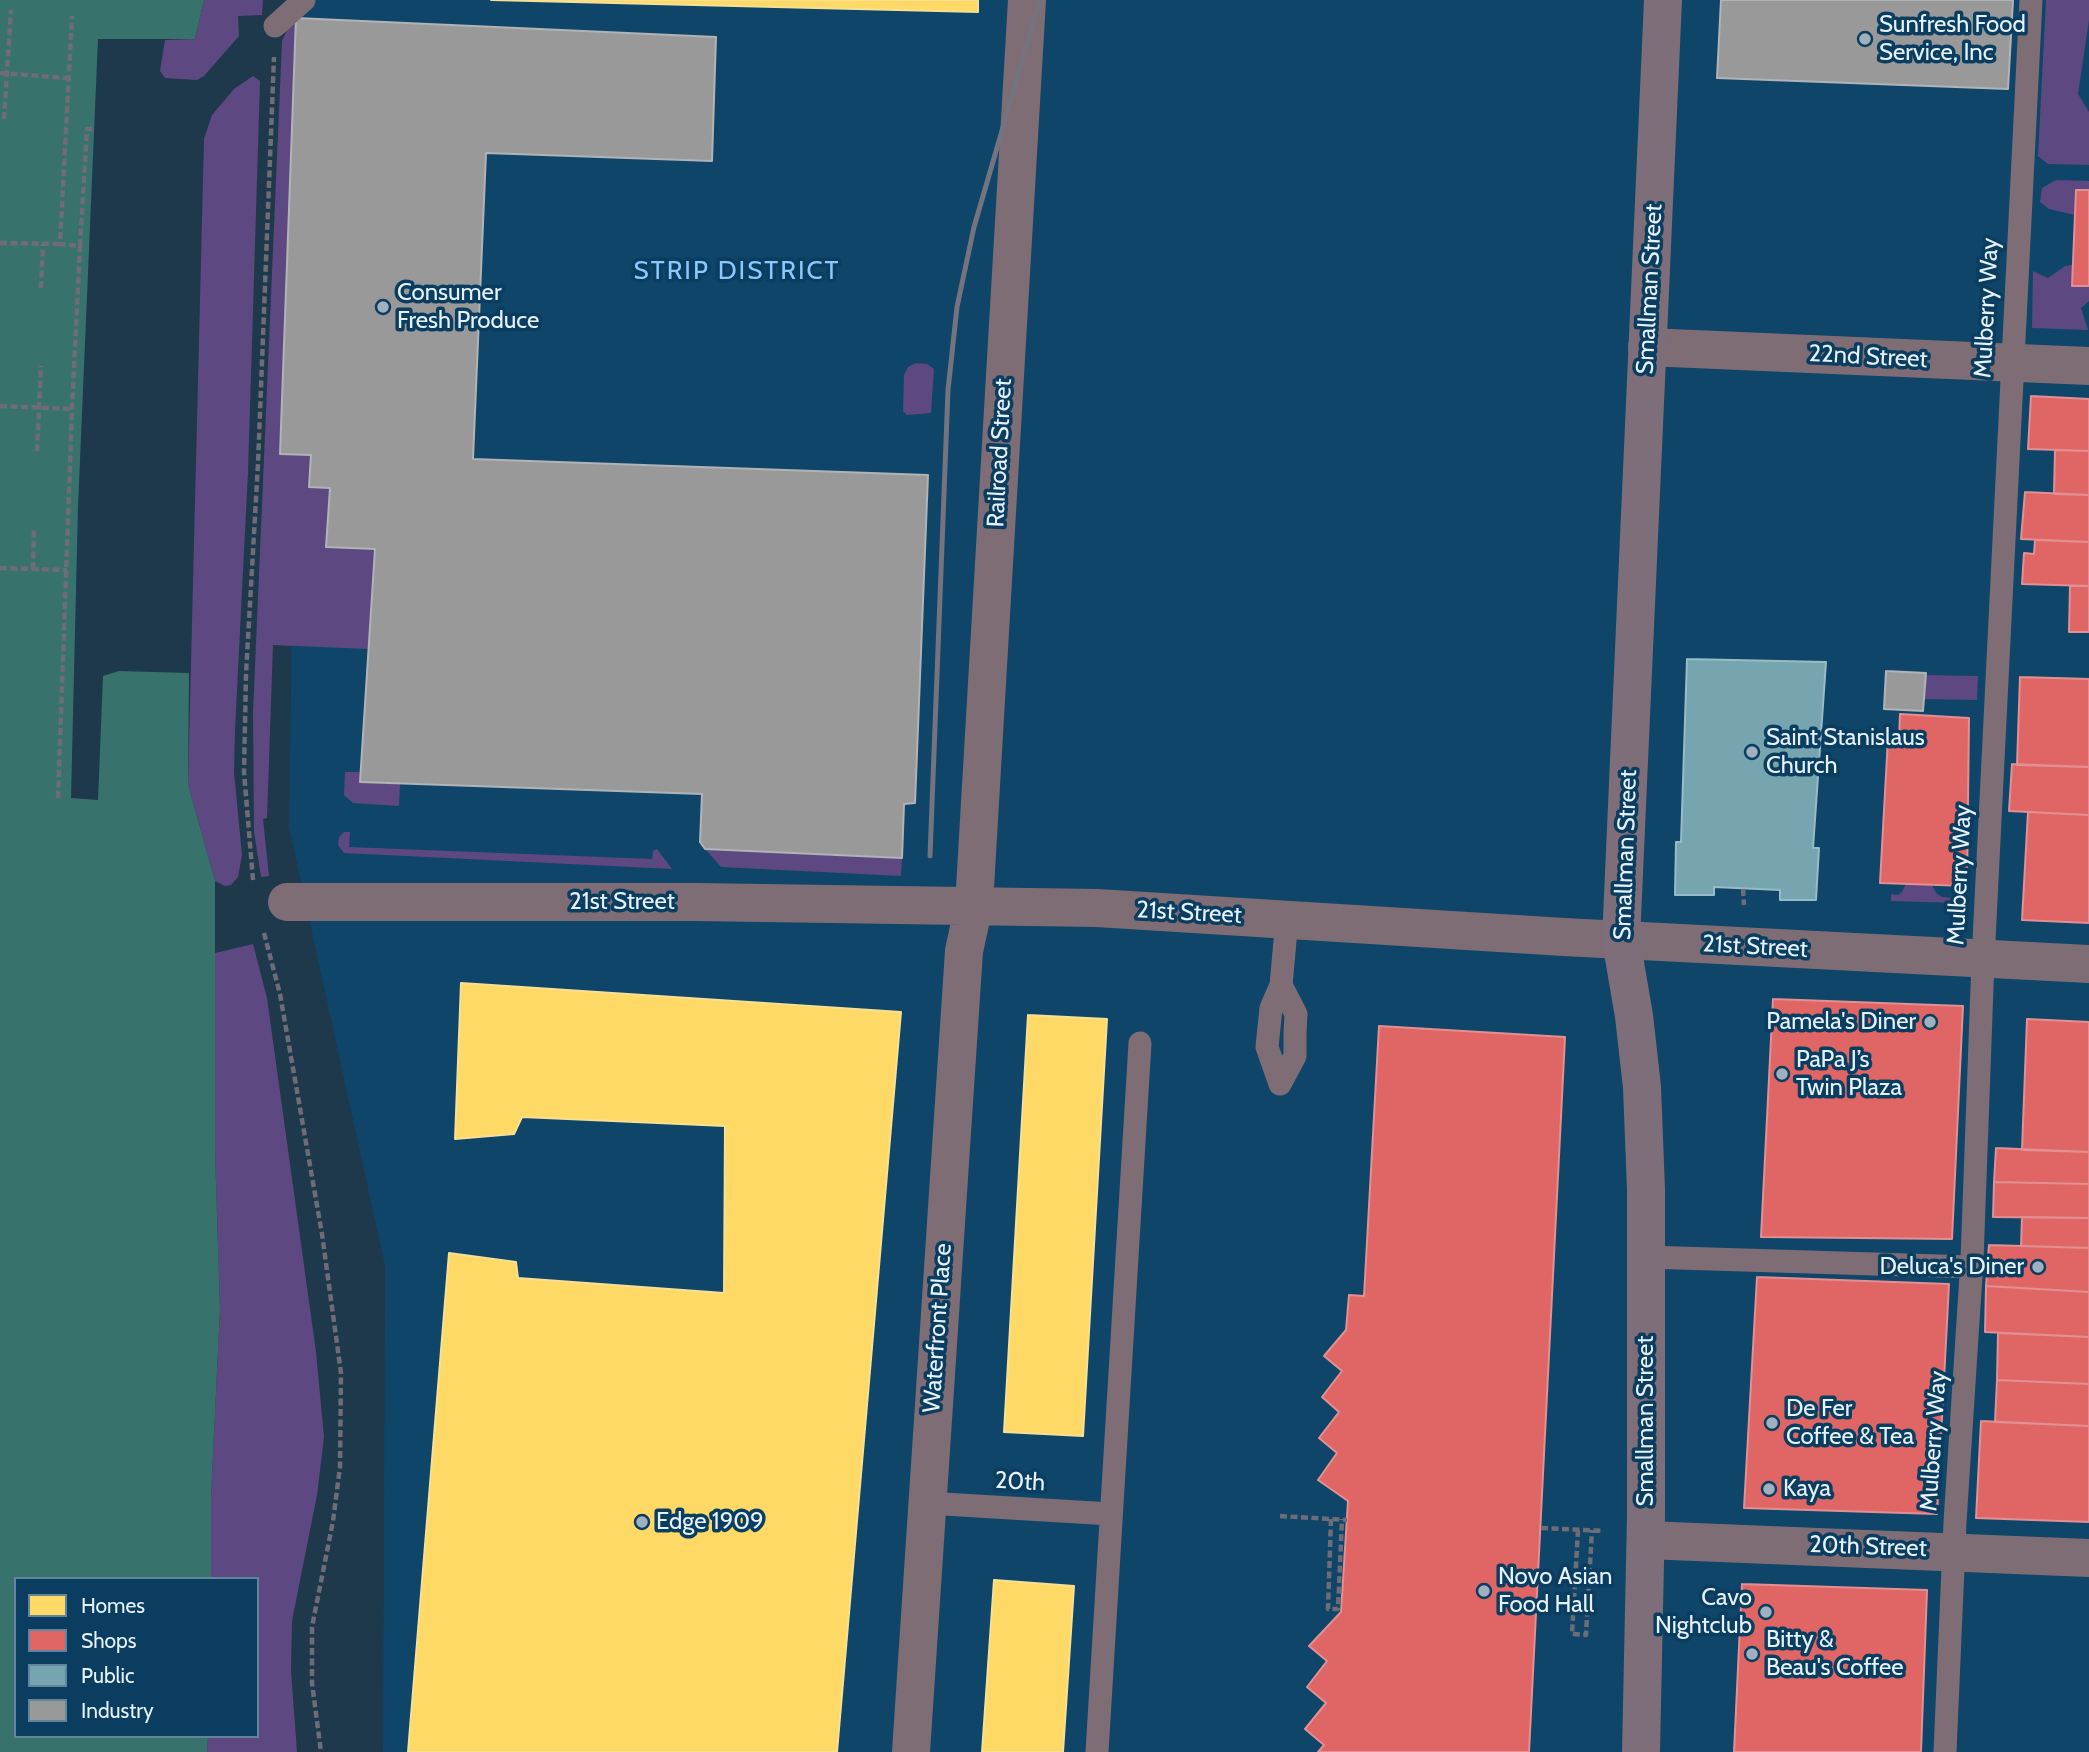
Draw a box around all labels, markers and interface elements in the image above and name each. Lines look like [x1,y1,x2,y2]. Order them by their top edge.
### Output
place label: Sunfresh Food Service, Inc [1879,11,2026,67]
marker: Sunfresh Food Service, Inc [1857,31,1873,47]
street label: Smallman Street [1631,203,1669,375]
street label: Mulberry Way [1969,237,2005,379]
district label: STRIP DISTRICT [635,255,839,287]
place label: Consumer Fresh Produce [397,279,539,335]
marker: Consumer Fresh Produce [375,299,391,315]
street label: 22nd Street [1808,340,1928,374]
street label: Railroad Street [982,378,1018,528]
place label: Saint Stanislaus Church [1766,724,1925,780]
marker: Saint Stanislaus Church [1744,744,1760,760]
street label: Smallman Street [1609,769,1643,941]
street label: Mulberry Way [1942,804,1978,946]
street label: 21st Street [569,888,675,916]
street label: 21st Street [1136,896,1242,930]
street label: 21st Street [1702,930,1808,964]
place label: Pamela's Diner [1766,1008,1916,1036]
marker: Pamela's Diner [1922,1014,1938,1030]
place label: PaPa J’s Twin Plaza [1796,1046,1902,1102]
marker: PaPa J’s Twin Plaza [1774,1066,1790,1082]
street label: Waterfront Place [918,1242,958,1414]
place label: Deluca's Diner [1879,1253,2024,1281]
marker: Deluca's Diner [2030,1259,2046,1275]
street label: Smallman Street [1632,1336,1660,1506]
street label: Mulberry Way [1915,1370,1953,1512]
place label: De Fer Coffee & Tea [1786,1395,1914,1451]
marker: De Fer Coffee & Tea [1764,1415,1780,1431]
street label: 20th [994,1466,1046,1498]
place label: Kaya [1783,1475,1831,1503]
marker: Kaya [1761,1481,1777,1497]
place label: Edge 1909 [656,1508,764,1536]
marker: Edge 1909 [634,1514,650,1530]
street label: 20th Street [1809,1531,1927,1563]
place label: Novo Asian Food Hall [1498,1563,1612,1619]
legend [14,1577,259,1738]
marker: Novo Asian Food Hall [1476,1583,1492,1599]
place label: Cavo Nightclub [1655,1584,1752,1640]
text: Homes [81,1593,145,1618]
marker: Cavo Nightclub [1758,1604,1774,1620]
place label: Bitty & Beau's Coffee [1766,1626,1904,1682]
text: Shops [81,1628,136,1653]
marker: Bitty & Beau's Coffee [1744,1646,1760,1662]
text: Public [81,1663,135,1688]
text: Industry [81,1698,154,1723]

